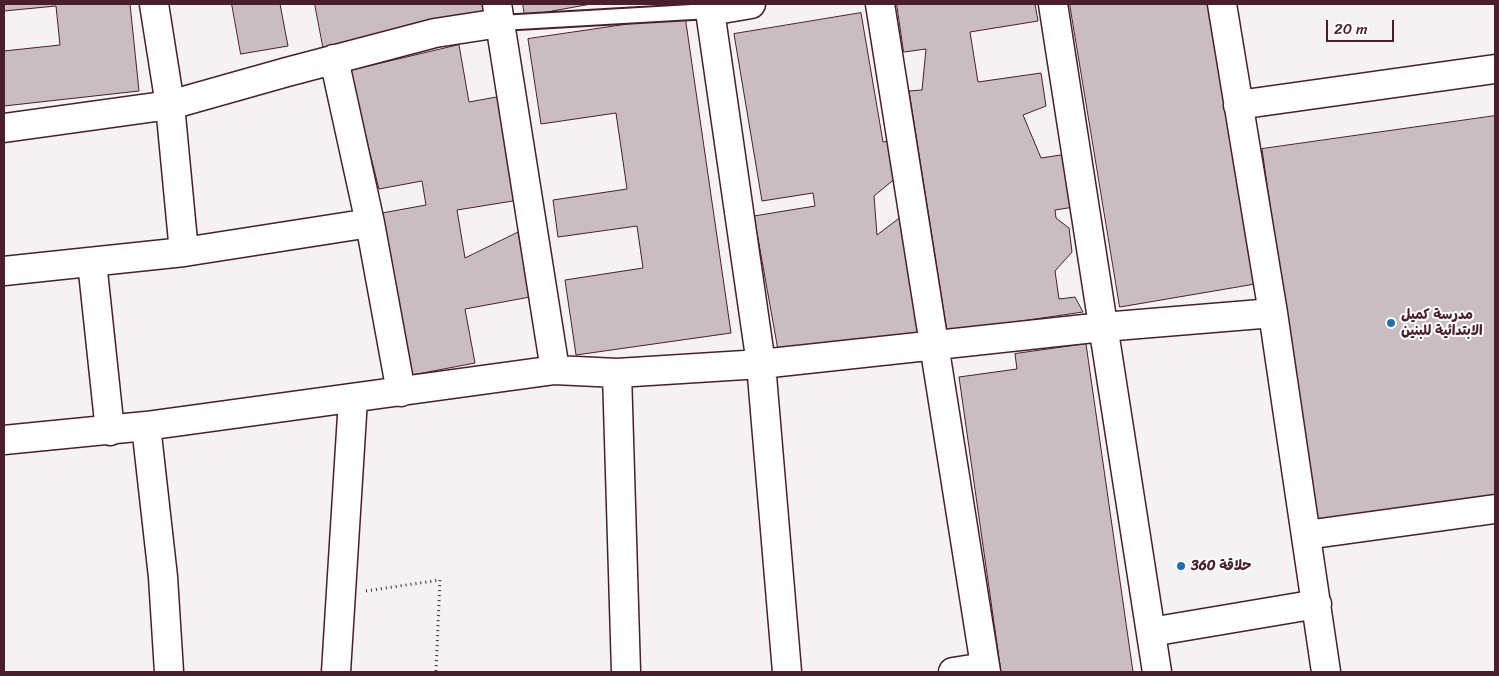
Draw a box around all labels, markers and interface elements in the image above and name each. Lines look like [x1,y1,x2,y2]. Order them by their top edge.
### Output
scale bar [1329,10,1396,42]
text: 20 m [1334,16,1368,42]
place label: مدرسة كميل الابتدائية للبنين [1401,307,1483,340]
marker: مدرسة كميل الابتدائية للبنين [1385,317,1397,329]
place label: حلاقة 360 [1191,558,1251,574]
marker: حلاقة 360 [1175,560,1187,572]

